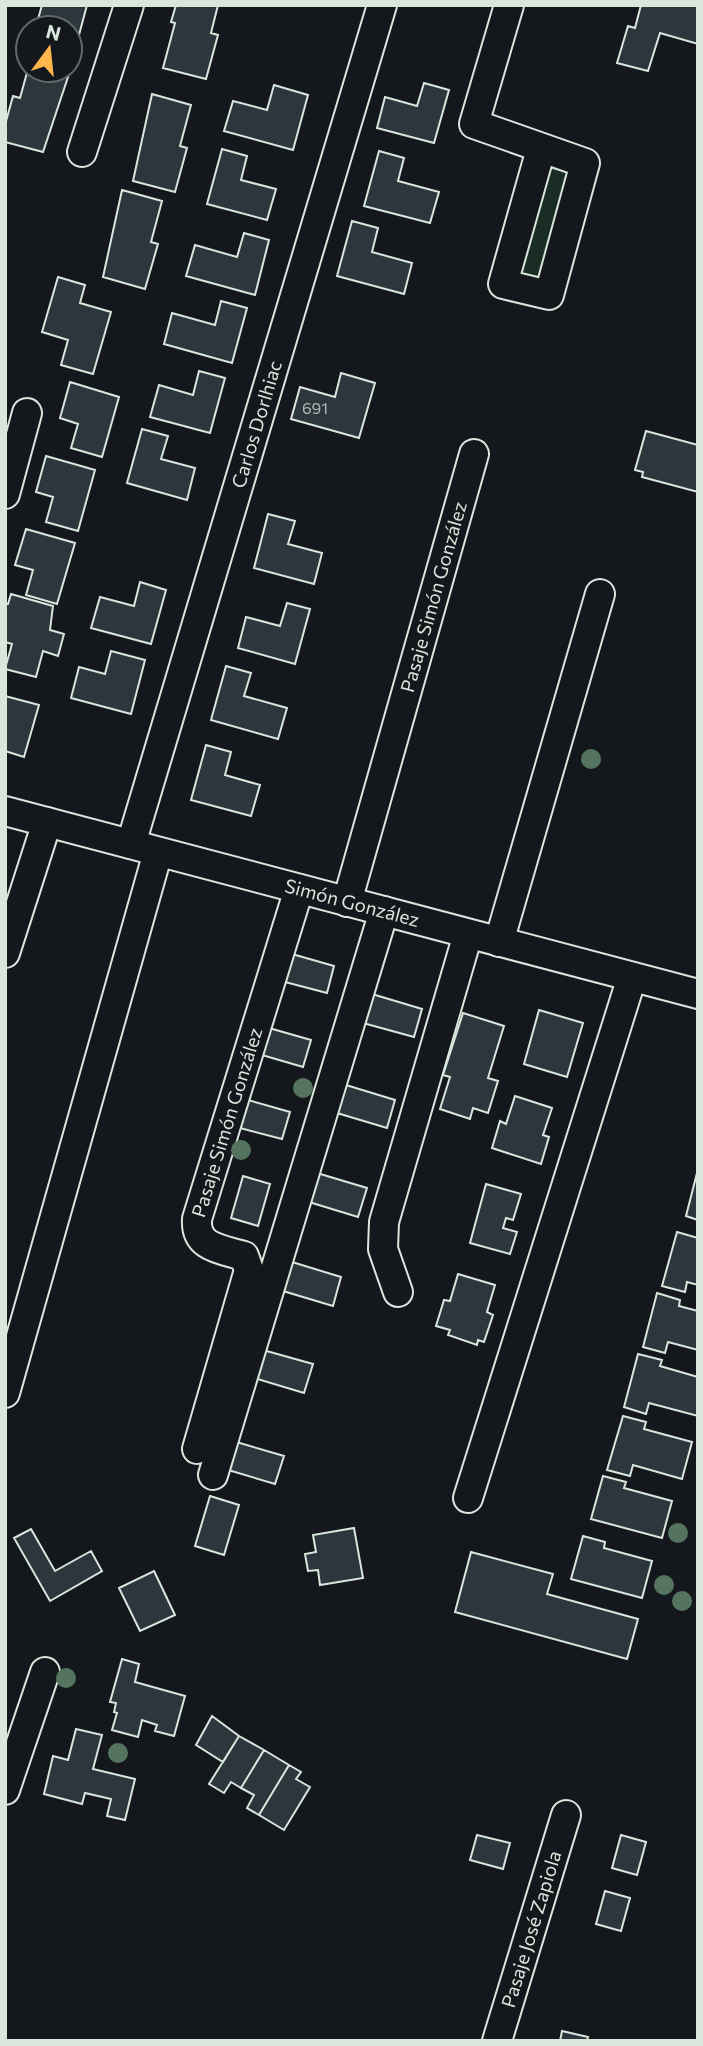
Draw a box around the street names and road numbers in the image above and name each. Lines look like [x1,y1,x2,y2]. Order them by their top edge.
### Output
street label: Carlos Dorlhiac [226,358,286,491]
street label: Pasaje Simón González [395,499,471,695]
street label: Simón González [282,873,422,931]
street label: Pasaje Simón González [186,1025,266,1220]
street label: Pasaje José Zapiola [496,1848,565,2010]

